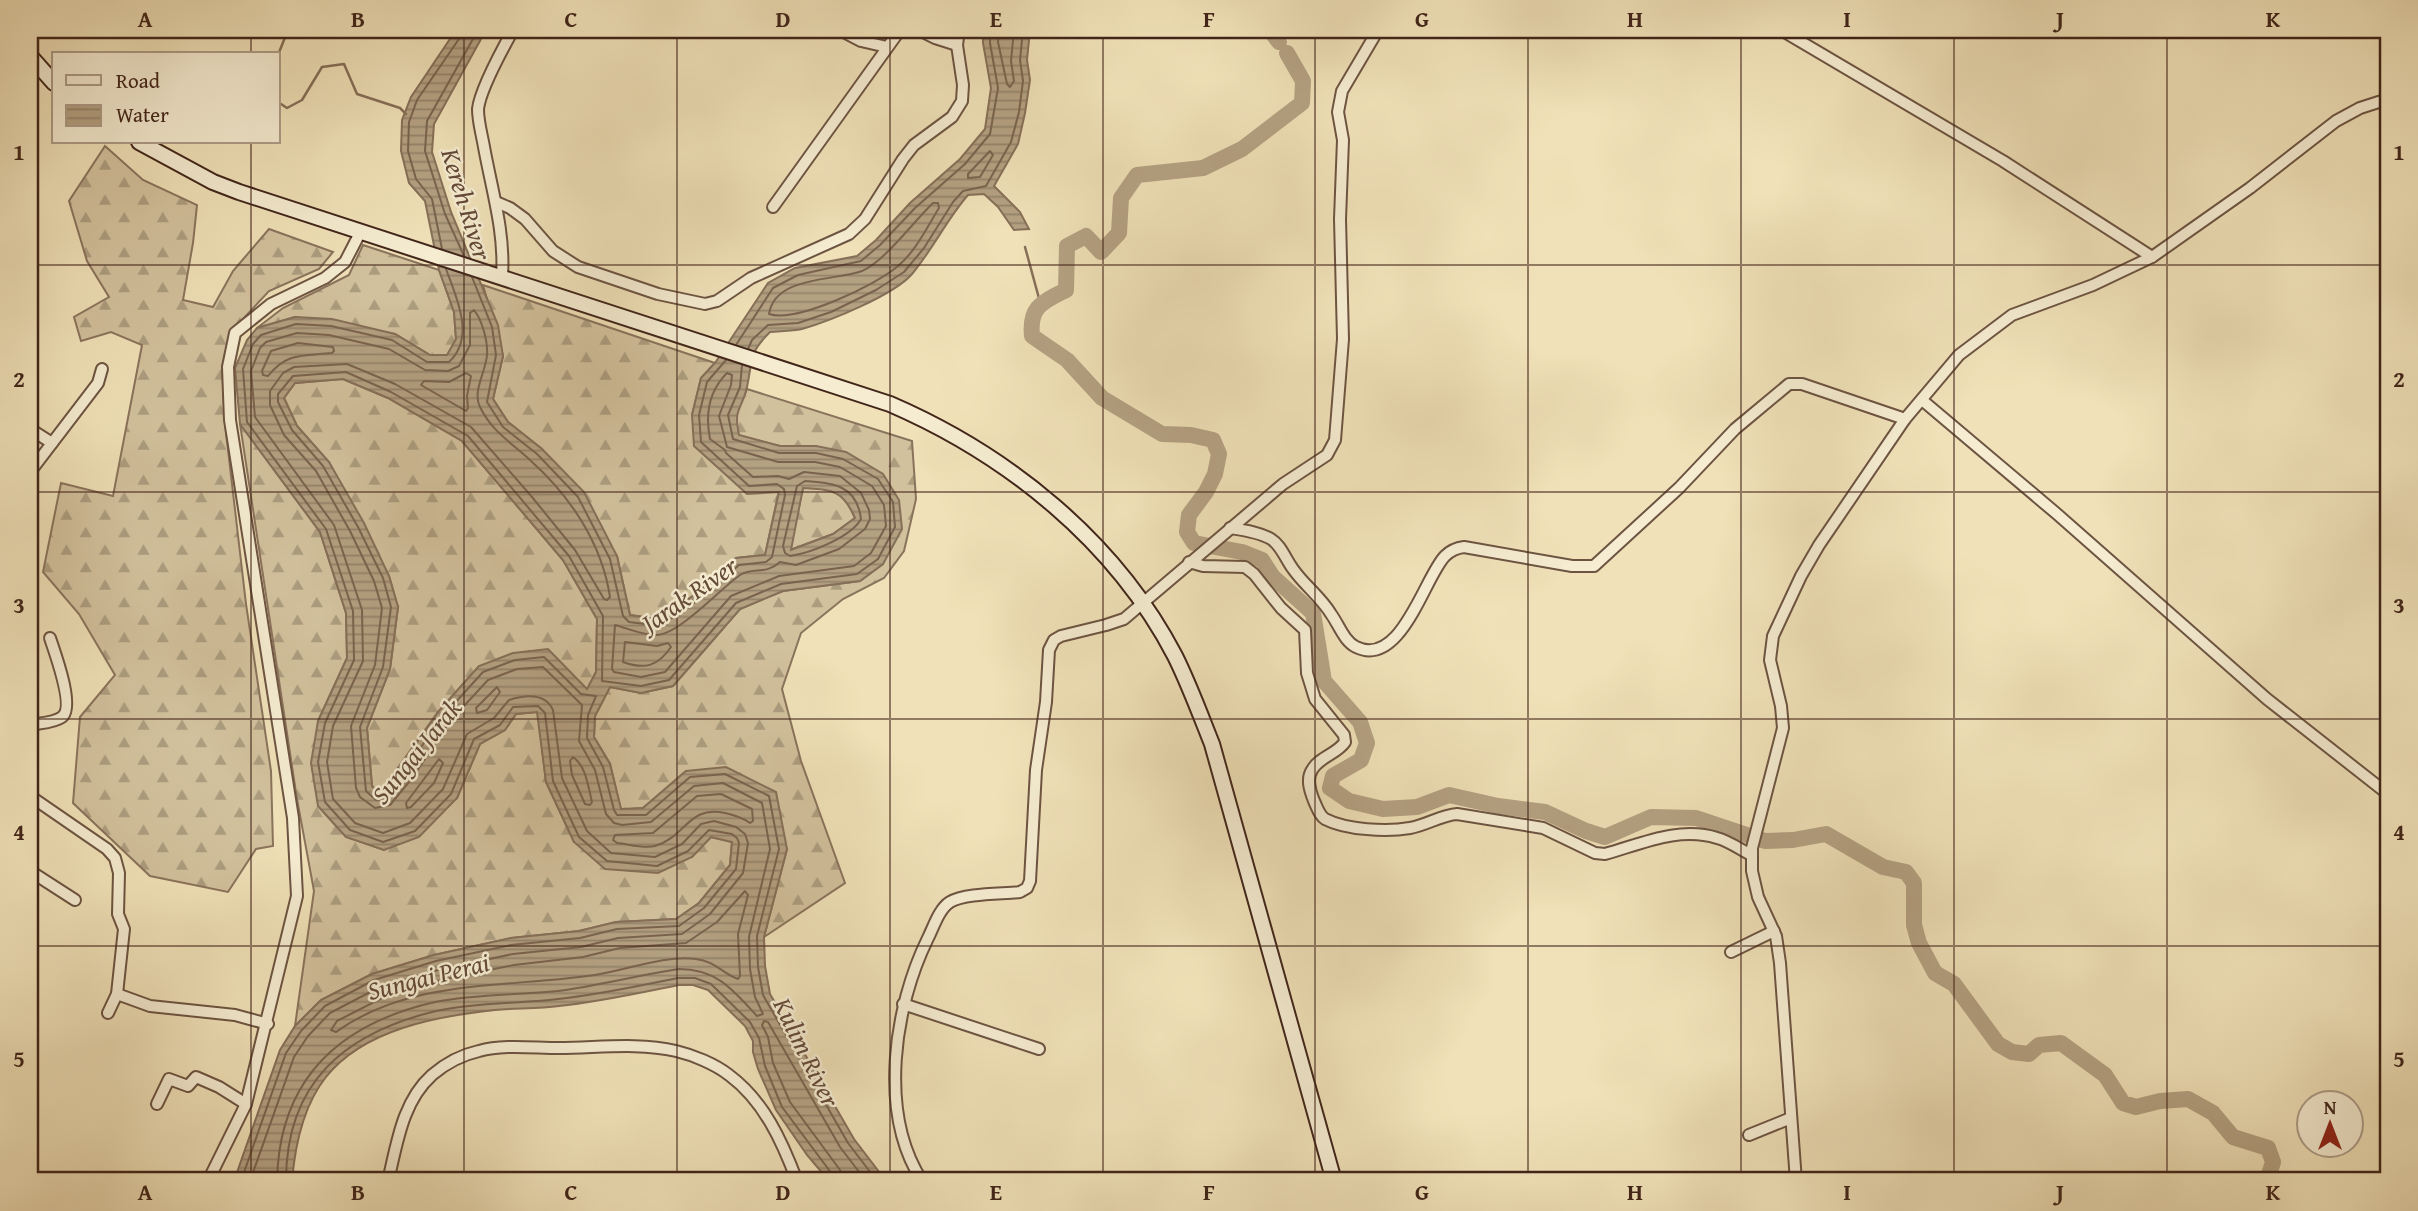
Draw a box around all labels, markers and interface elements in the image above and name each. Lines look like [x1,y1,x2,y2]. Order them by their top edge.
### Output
text: A [138,2,153,35]
text: B [351,2,365,35]
text: C [564,2,578,35]
text: D [776,2,791,35]
text: E [990,2,1002,35]
text: F [1203,2,1215,35]
text: G [1415,2,1429,35]
text: H [1627,2,1643,35]
text: I [1843,2,1851,35]
text: J [2052,2,2064,35]
text: K [2266,2,2281,35]
legend [52,52,280,144]
text: Road [116,65,161,96]
text: Water [116,99,169,130]
text: 1 [13,135,25,168]
text: 1 [2393,135,2405,168]
water label: Kereh River [431,142,503,266]
text: 2 [13,362,25,395]
text: 2 [2393,362,2405,395]
water label: Jarak River [630,546,746,644]
text: 3 [13,588,25,621]
text: 3 [2393,588,2405,621]
water label: Sungai Jarak [361,690,471,812]
text: 4 [13,815,25,848]
text: 4 [2393,815,2405,848]
water label: Sungai Perai [363,942,493,1010]
water label: Kulim River [763,990,851,1115]
text: 5 [13,1042,25,1075]
text: 5 [2393,1042,2405,1075]
north arrow [2296,1088,2366,1158]
text: N [2324,1093,2337,1121]
text: A [138,1175,153,1208]
text: B [351,1175,365,1208]
text: C [564,1175,578,1208]
text: D [776,1175,791,1208]
text: E [990,1175,1002,1208]
text: F [1203,1175,1215,1208]
text: G [1415,1175,1429,1208]
text: H [1627,1175,1643,1208]
text: I [1843,1175,1851,1208]
text: J [2052,1175,2064,1208]
text: K [2266,1175,2281,1208]

